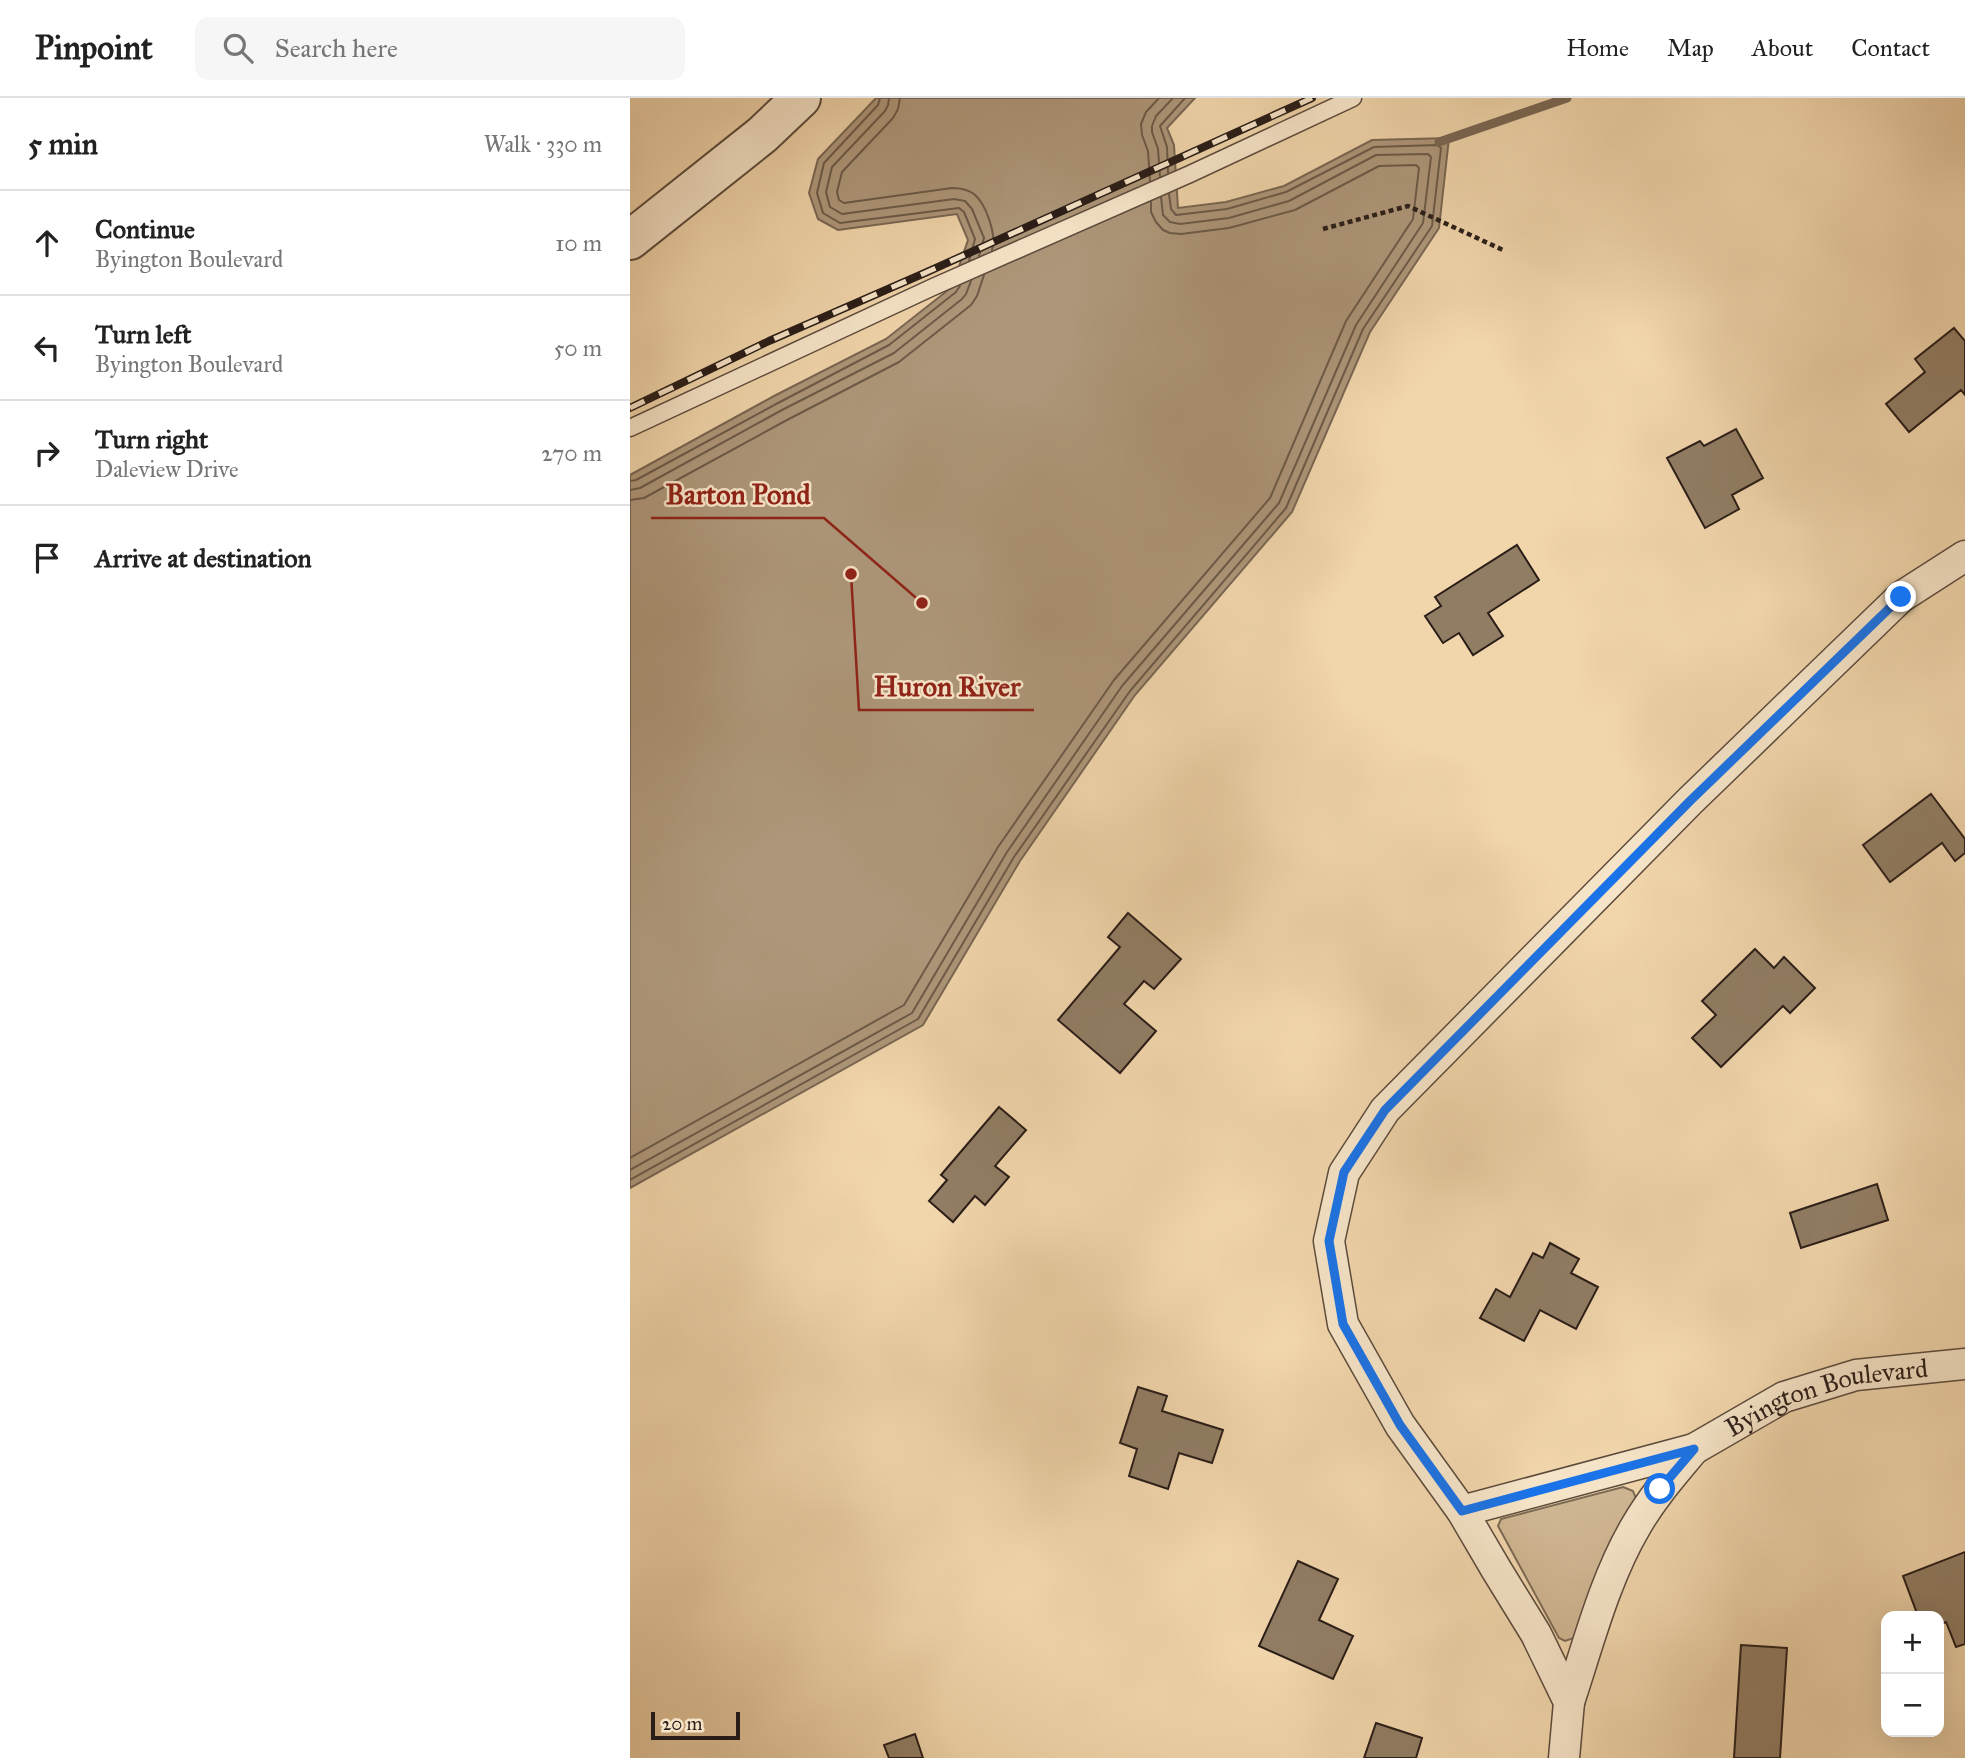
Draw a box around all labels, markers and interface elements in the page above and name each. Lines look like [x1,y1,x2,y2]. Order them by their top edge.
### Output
search box [195,17,685,80]
text: Pinpoint [35,28,153,68]
icon: search [219,29,257,67]
text: Search here [275,32,398,64]
text: Home [1566,33,1629,63]
text: Map [1667,33,1714,63]
text: About [1752,33,1813,63]
text: Contact [1851,33,1930,63]
text: 5 min [28,126,98,162]
text: Walk · 330 m [484,130,602,158]
text: Continue [95,213,195,245]
icon: ahead [28,224,66,262]
text: 10 m [555,229,602,257]
text: Byington Boulevard [95,245,283,273]
text: Turn left [95,318,191,350]
icon: left [28,329,66,367]
text: 50 m [554,334,602,362]
text: Byington Boulevard [95,350,283,378]
text: Turn right [95,423,208,455]
icon: right [28,434,66,472]
text: 270 m [541,439,602,467]
text: Daleview Drive [95,455,239,483]
callout: Barton Pond [651,469,824,518]
text: Barton Pond [665,477,812,512]
icon: arrive [28,539,66,577]
text: Arrive at destination [95,542,312,574]
route end [1885,581,1916,612]
callout: Huron River [859,661,1034,710]
text: Huron River [873,669,1021,704]
street label: Byington Boulevard [1719,1352,1929,1444]
route start [1644,1473,1675,1504]
map controls [1881,1611,1944,1737]
button: + [1881,1611,1944,1674]
button: − [1881,1674,1944,1737]
scale bar [651,1709,740,1741]
text: 20 m [662,1712,703,1735]

